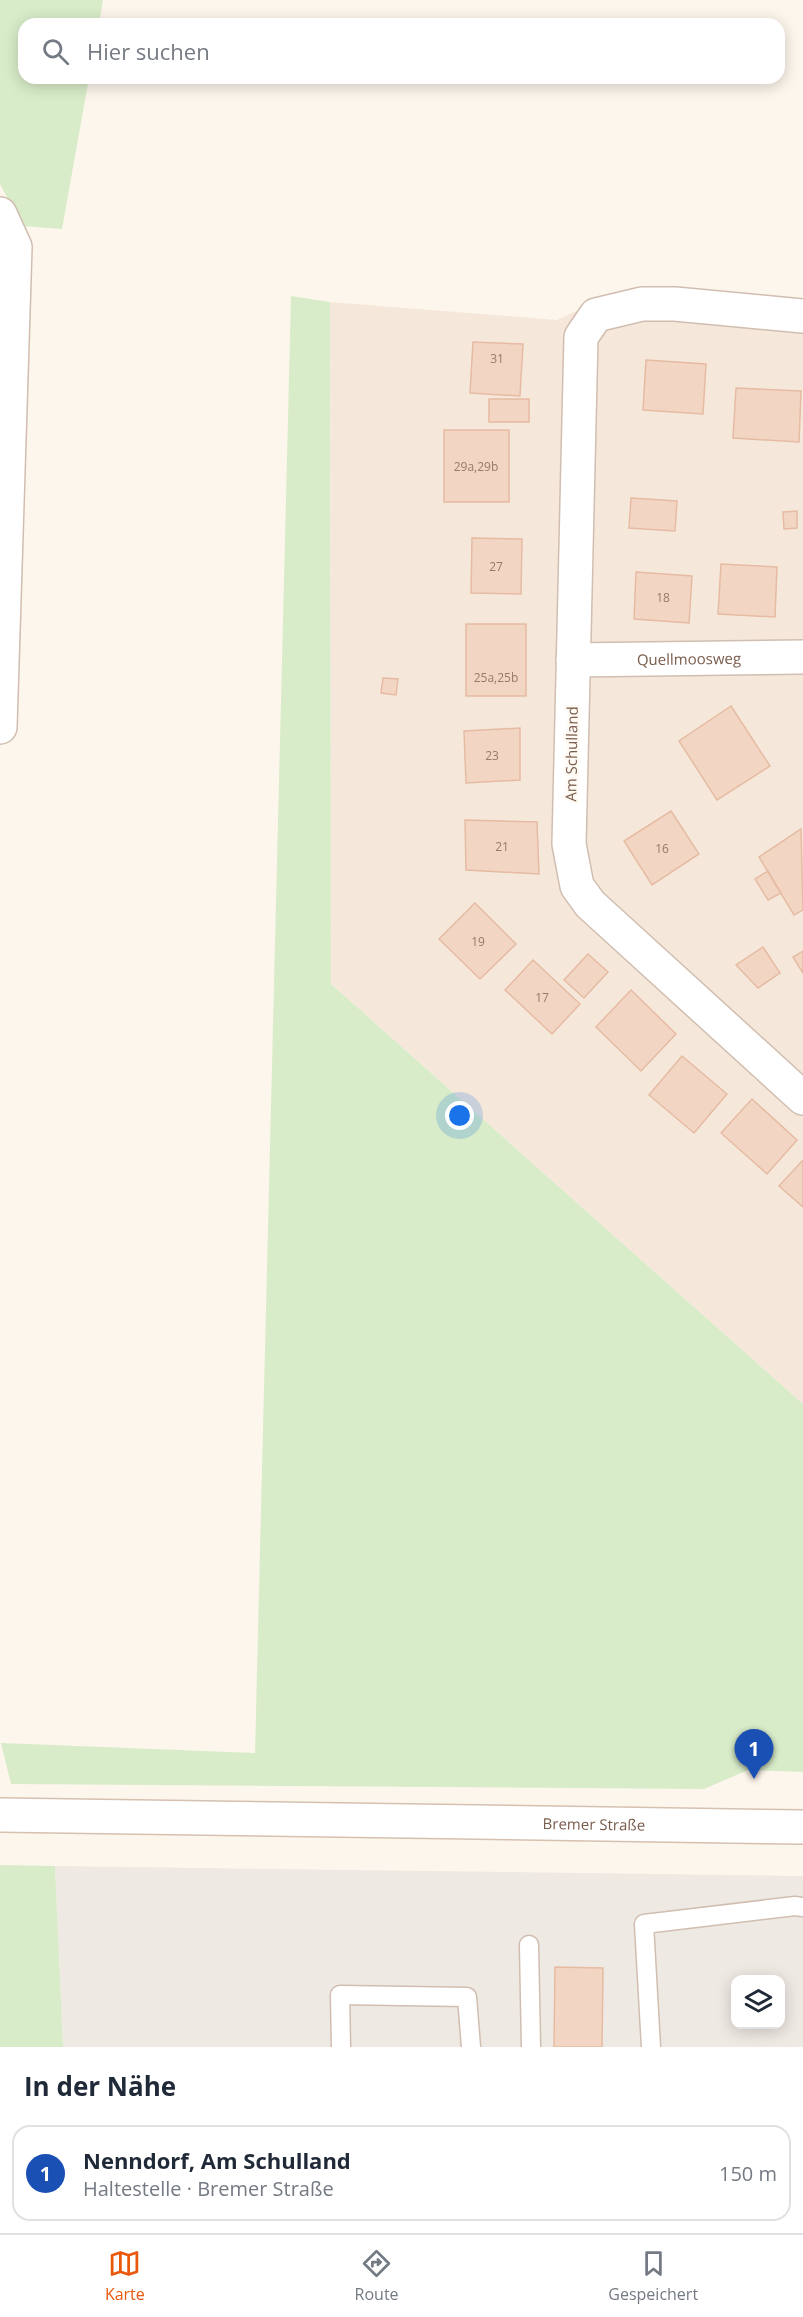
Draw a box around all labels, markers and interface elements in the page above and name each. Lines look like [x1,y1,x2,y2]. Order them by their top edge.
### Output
search box [18,18,785,84]
icon: search [39,35,72,68]
text: Hier suchen [87,36,210,66]
house number: 31 [490,350,504,367]
house number: 29a,29b [454,458,498,475]
house number: 27 [489,558,503,575]
house number: 18 [656,589,670,606]
street label: Quellmoosweg [637,648,741,669]
house number: 25a,25b [474,669,518,686]
street label: Am Schulland [560,706,582,802]
house number: 23 [485,747,499,764]
house number: 21 [495,838,509,855]
house number: 16 [655,840,669,857]
house number: 19 [471,933,485,950]
house number: 17 [535,989,549,1006]
your location [445,1101,474,1130]
pin: 1 [734,1730,774,1779]
street label: Bremer Straße [543,1813,645,1835]
map controls [731,1975,785,2029]
button: layers [731,1975,785,2029]
text: In der Nähe [24,2068,176,2104]
text: Nenndorf, Am Schulland [83,2145,351,2175]
text: 1 [40,2160,51,2187]
text: 150 m [719,2160,777,2187]
text: Haltestelle · Bremer Straße [83,2175,334,2202]
tab: Karte [105,2247,145,2305]
tab: Route [355,2247,399,2305]
tab: Gespeichert [608,2247,698,2305]

